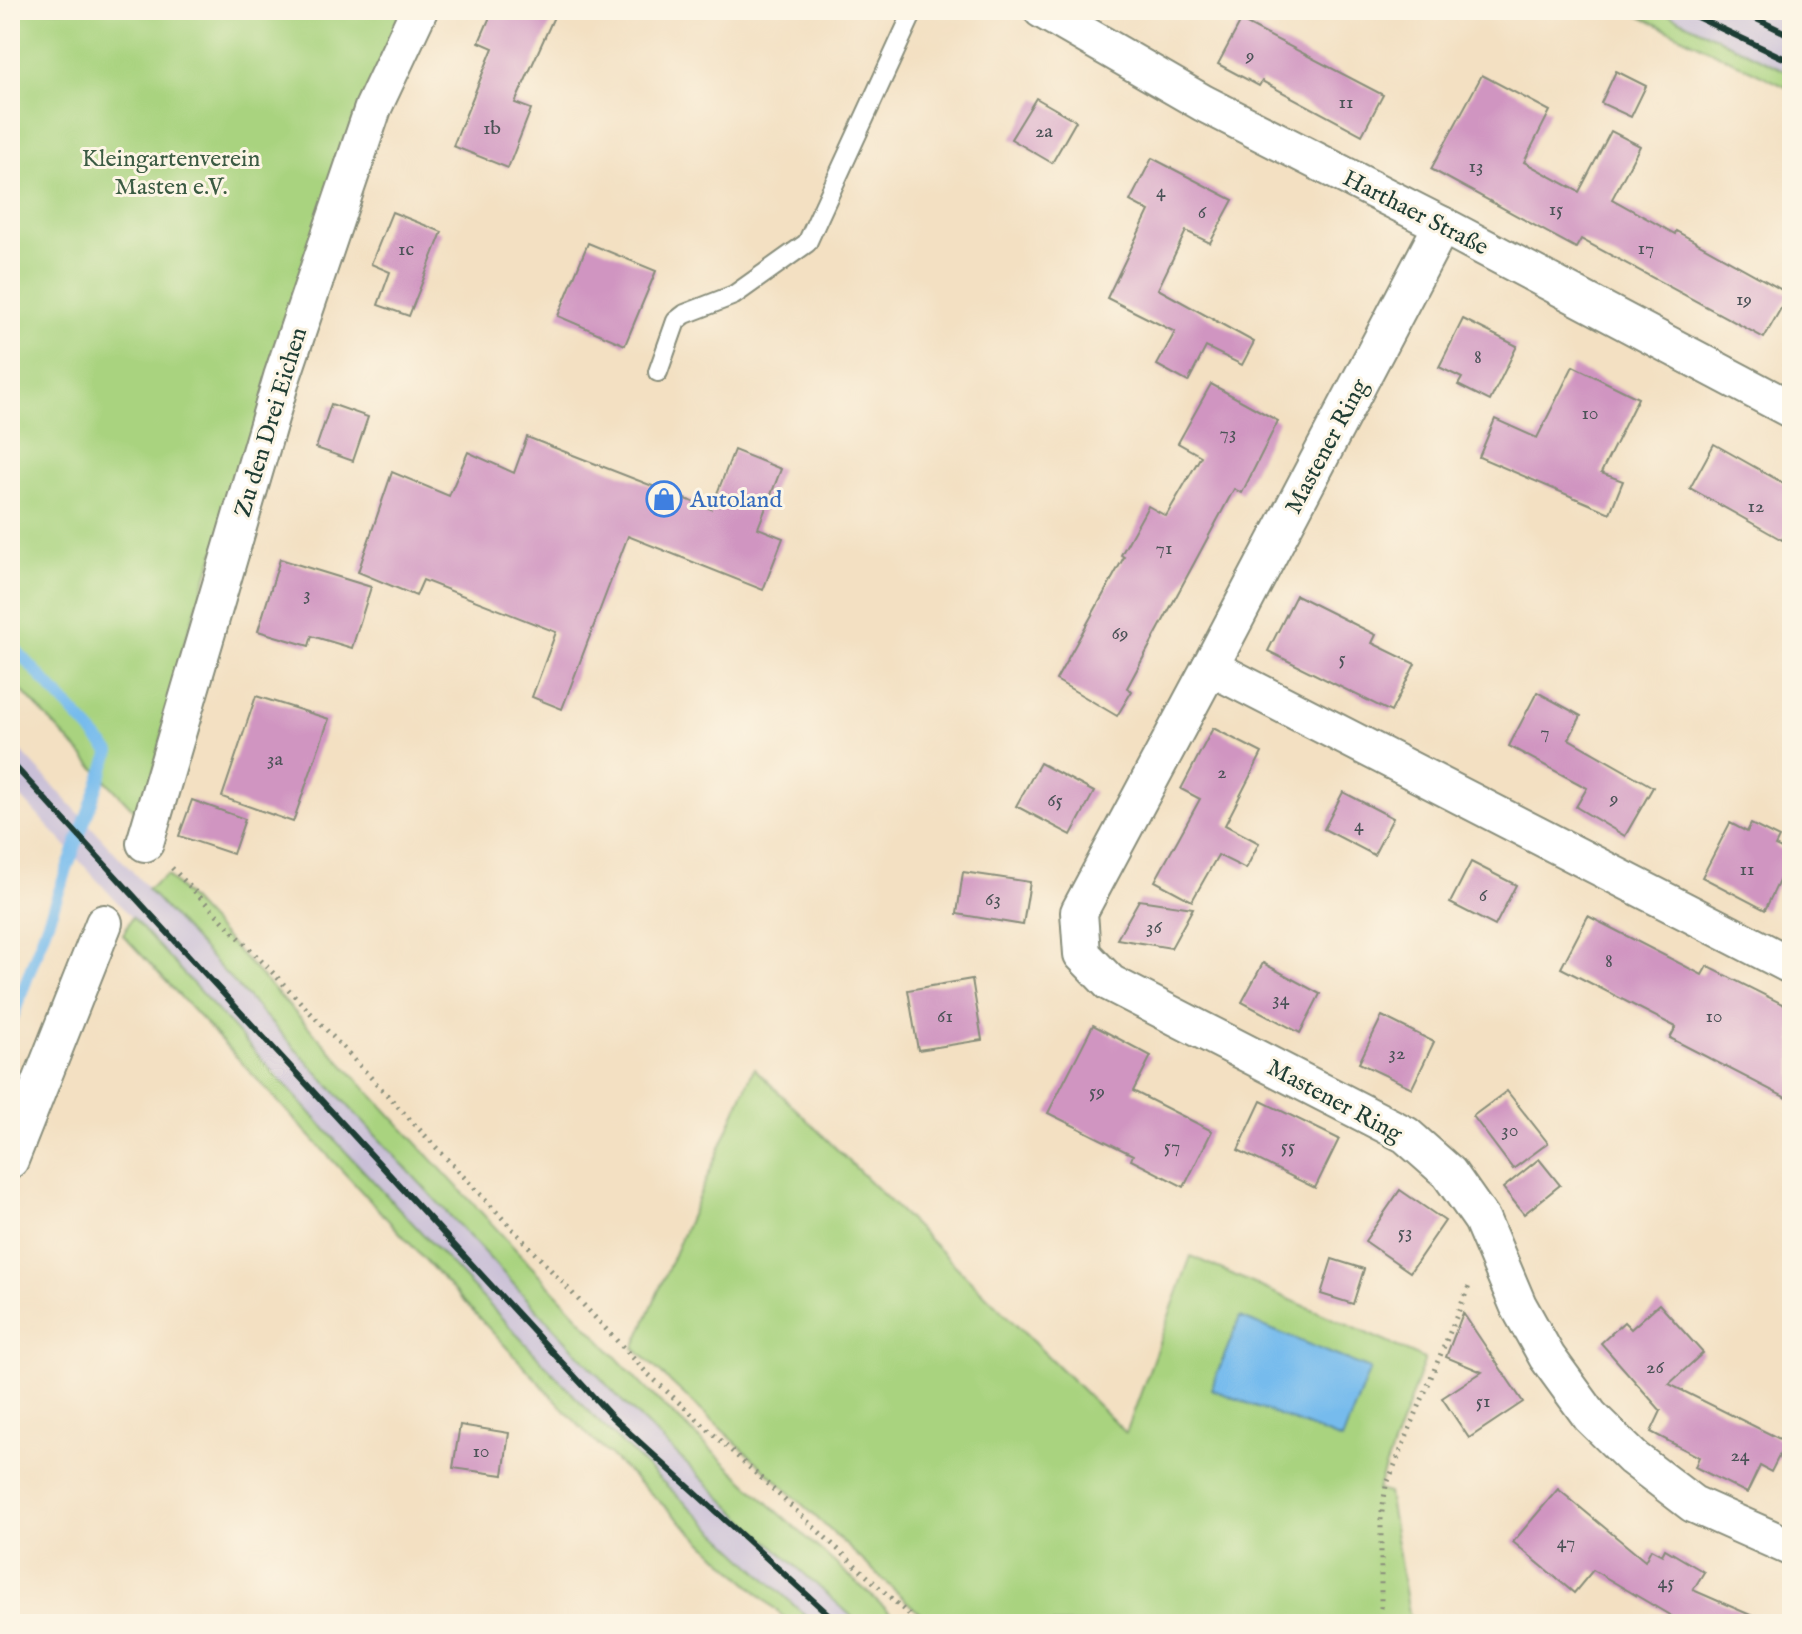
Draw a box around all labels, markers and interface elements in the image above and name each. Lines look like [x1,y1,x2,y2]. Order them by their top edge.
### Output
house number: 9 [1245,43,1254,68]
house number: 11 [1339,90,1353,115]
house number: 1b [483,116,501,141]
house number: 2a [1035,119,1053,144]
park label: Kleingartenverein Masten e.V. [82,144,261,203]
house number: 13 [1469,154,1483,179]
street label: Harthaer Straße [1337,163,1493,263]
house number: 4 [1156,179,1166,204]
house number: 15 [1549,197,1563,222]
house number: 6 [1198,200,1207,225]
house number: 17 [1638,236,1654,261]
house number: 1c [398,237,414,262]
house number: 19 [1736,287,1752,312]
street label: Zu den Drei Eichen [228,324,315,521]
house number: 8 [1474,345,1482,370]
street label: Mastener Ring [1279,373,1376,520]
house number: 10 [1581,401,1599,426]
house number: 73 [1220,421,1236,446]
shop icon: Autoland [645,480,683,518]
place label: Autoland [689,485,782,516]
house number: 12 [1748,494,1764,519]
house number: 71 [1156,536,1172,561]
house number: 3 [303,582,311,607]
house number: 69 [1111,621,1129,646]
house number: 5 [1338,646,1346,671]
house number: 7 [1540,720,1550,745]
house number: 3a [267,747,283,772]
house number: 2 [1217,760,1227,785]
house number: 9 [1609,786,1618,811]
house number: 65 [1047,788,1063,813]
house number: 4 [1354,813,1364,838]
house number: 11 [1740,857,1754,882]
house number: 6 [1479,883,1488,908]
house number: 63 [985,887,1001,912]
house number: 36 [1146,915,1163,940]
house number: 8 [1605,949,1613,974]
house number: 34 [1272,987,1290,1012]
house number: 61 [937,1004,953,1029]
house number: 10 [1705,1004,1723,1029]
house number: 32 [1389,1041,1405,1066]
street label: Mastener Ring [1261,1053,1408,1150]
house number: 59 [1089,1079,1105,1104]
house number: 30 [1501,1118,1519,1143]
house number: 57 [1164,1134,1180,1159]
house number: 55 [1281,1134,1295,1159]
house number: 53 [1398,1220,1412,1245]
house number: 26 [1646,1355,1664,1380]
house number: 51 [1476,1389,1490,1414]
house number: 10 [472,1439,490,1464]
house number: 24 [1730,1443,1750,1468]
house number: 47 [1557,1530,1575,1555]
house number: 45 [1658,1570,1674,1595]

